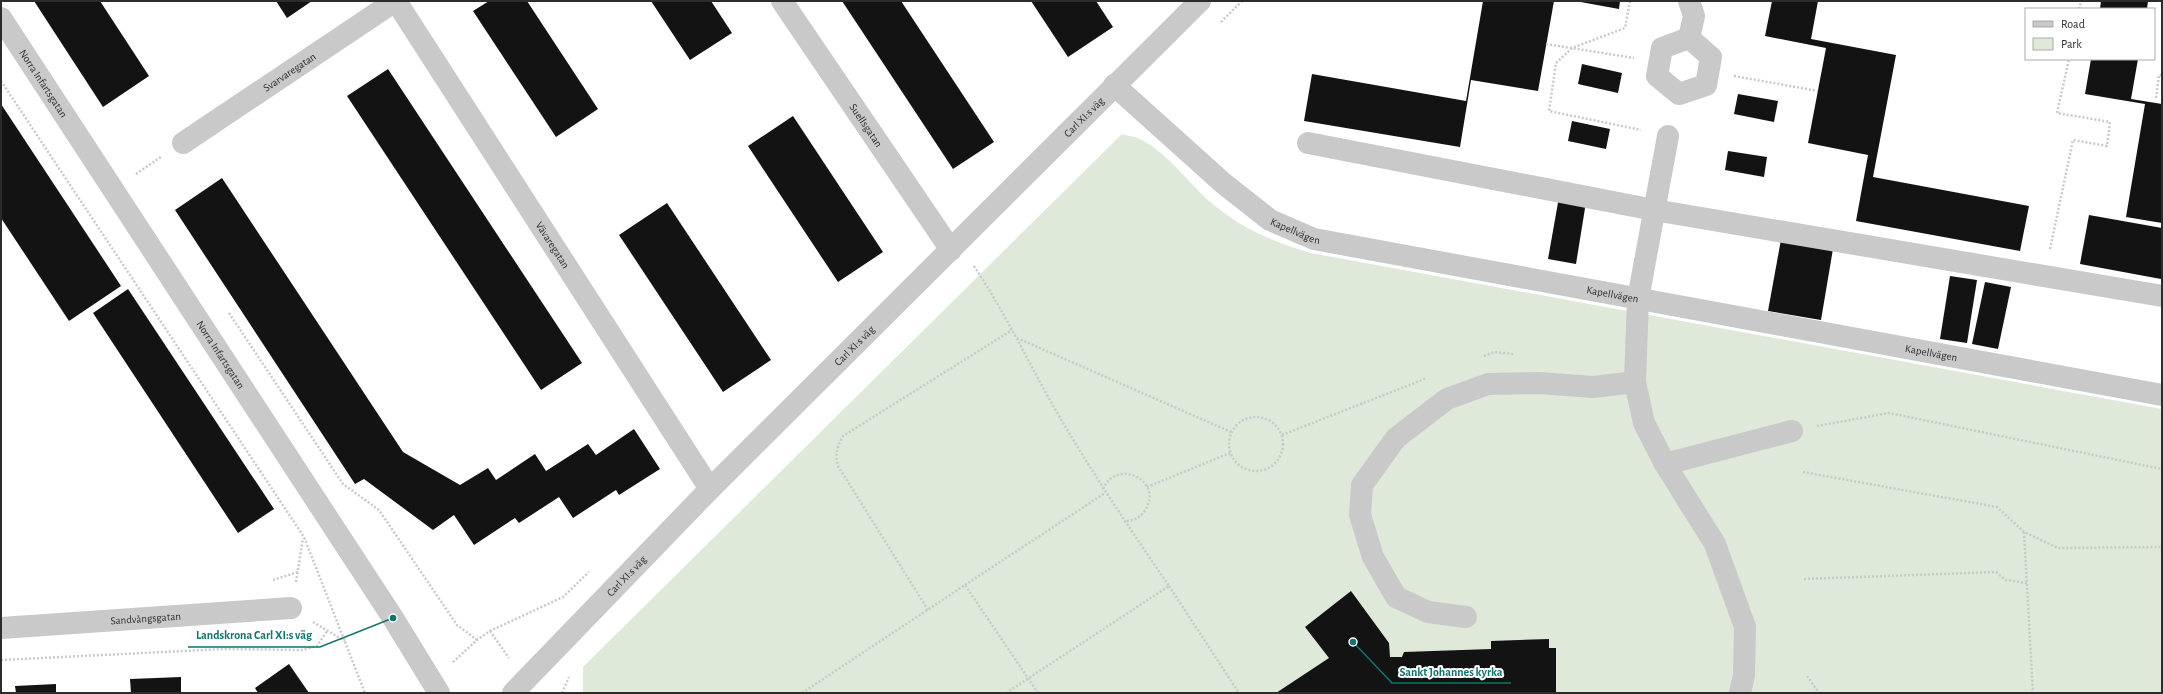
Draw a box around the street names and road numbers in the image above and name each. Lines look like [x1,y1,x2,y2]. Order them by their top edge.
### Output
street label: Norra Infartsgatan [18,47,70,119]
street label: Svarvaregatan [261,50,318,93]
street label: Carl XI:s väg [1061,94,1106,139]
street label: Suellsgatan [848,101,885,149]
street label: Kapellvägen [1269,215,1321,246]
street label: Vävaregatan [534,220,572,270]
street label: Kapellvägen [1586,284,1640,304]
street label: Norra Infartsgatan [195,319,247,391]
street label: Carl XI:s väg [832,323,877,368]
street label: Kapellvägen [1904,342,1958,363]
street label: Carl XI:s väg [604,553,649,598]
street label: Sandvångsgatan [110,610,181,626]

